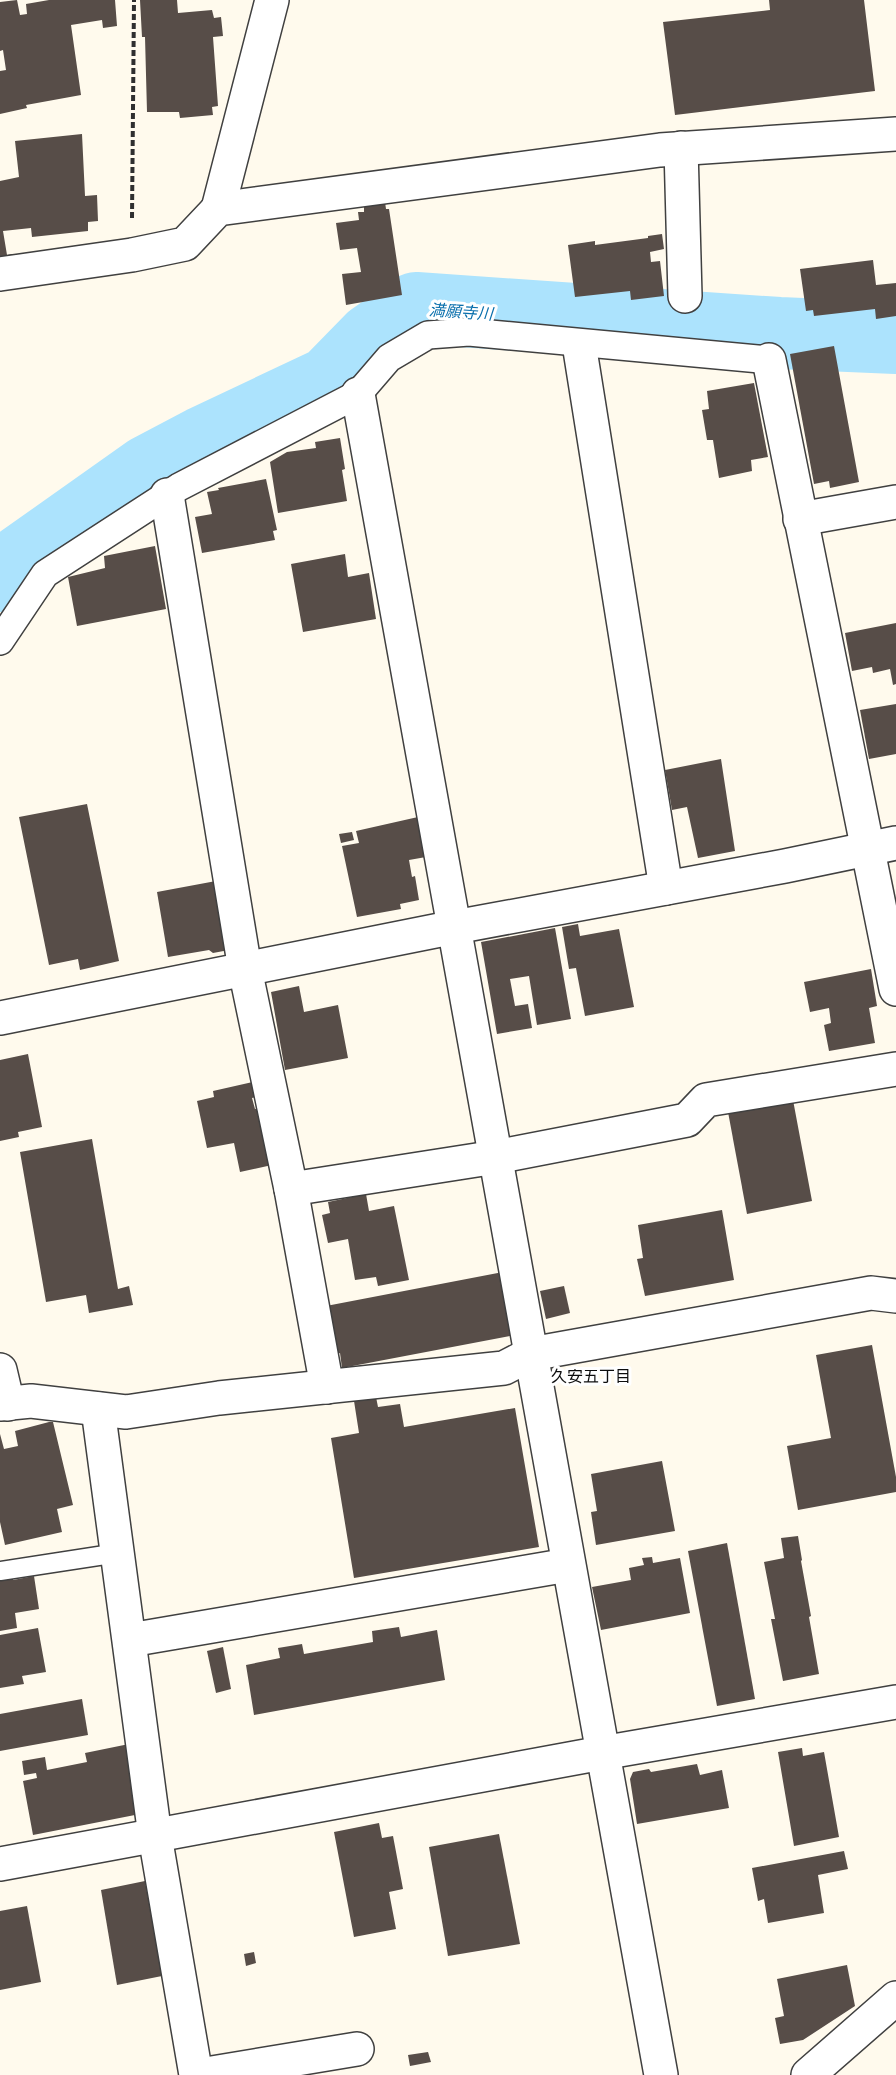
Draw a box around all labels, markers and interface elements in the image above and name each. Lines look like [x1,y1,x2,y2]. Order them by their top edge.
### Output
water label: 満願寺川 [428,298,496,324]
district label: 久安五丁目 [551,1365,631,1386]

